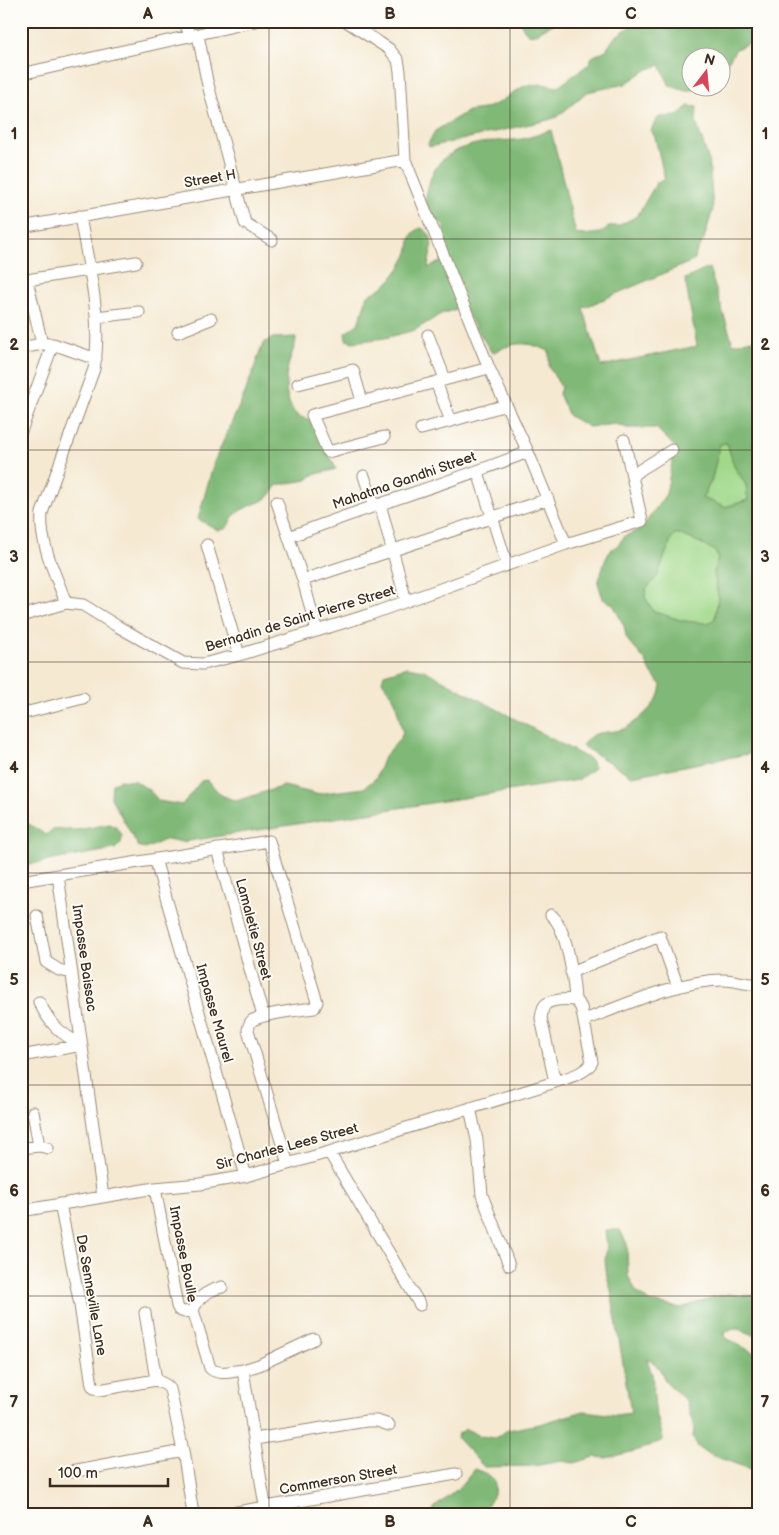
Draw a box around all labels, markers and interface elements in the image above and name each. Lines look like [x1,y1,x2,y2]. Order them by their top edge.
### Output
text: A [142,5,153,24]
text: B [384,5,396,24]
text: C [625,5,637,24]
north arrow [682,48,732,98]
text: N [702,50,717,70]
text: 1 [11,125,17,144]
text: 1 [762,125,768,144]
street label: Street H [183,166,237,191]
text: 2 [9,336,19,355]
text: 2 [760,336,770,355]
street label: Mahatma Gandhi Street [330,448,479,513]
text: 3 [9,548,19,567]
text: 3 [760,548,770,567]
street label: Bernadin de Saint Pierre Street [203,581,398,656]
text: 4 [9,759,19,778]
text: 4 [760,759,770,778]
street label: Lamaletie Street [232,877,275,982]
street label: Impasse Baissac [69,903,100,1013]
street label: Impasse Maurel [192,962,237,1064]
text: 5 [9,971,19,990]
text: 5 [760,971,770,990]
street label: Sir Charles Lees Street [214,1119,361,1174]
text: 6 [9,1182,19,1201]
text: 6 [760,1182,770,1201]
street label: Impasse Boulle [166,1205,201,1304]
street label: De Senneville Lane [72,1233,111,1357]
text: 7 [10,1393,19,1412]
text: 7 [761,1393,770,1412]
scale bar [50,1455,168,1487]
street label: Commerson Street [278,1461,399,1498]
text: 100 m [58,1464,98,1483]
text: A [142,1513,153,1532]
text: B [384,1513,396,1532]
text: C [625,1513,637,1532]

